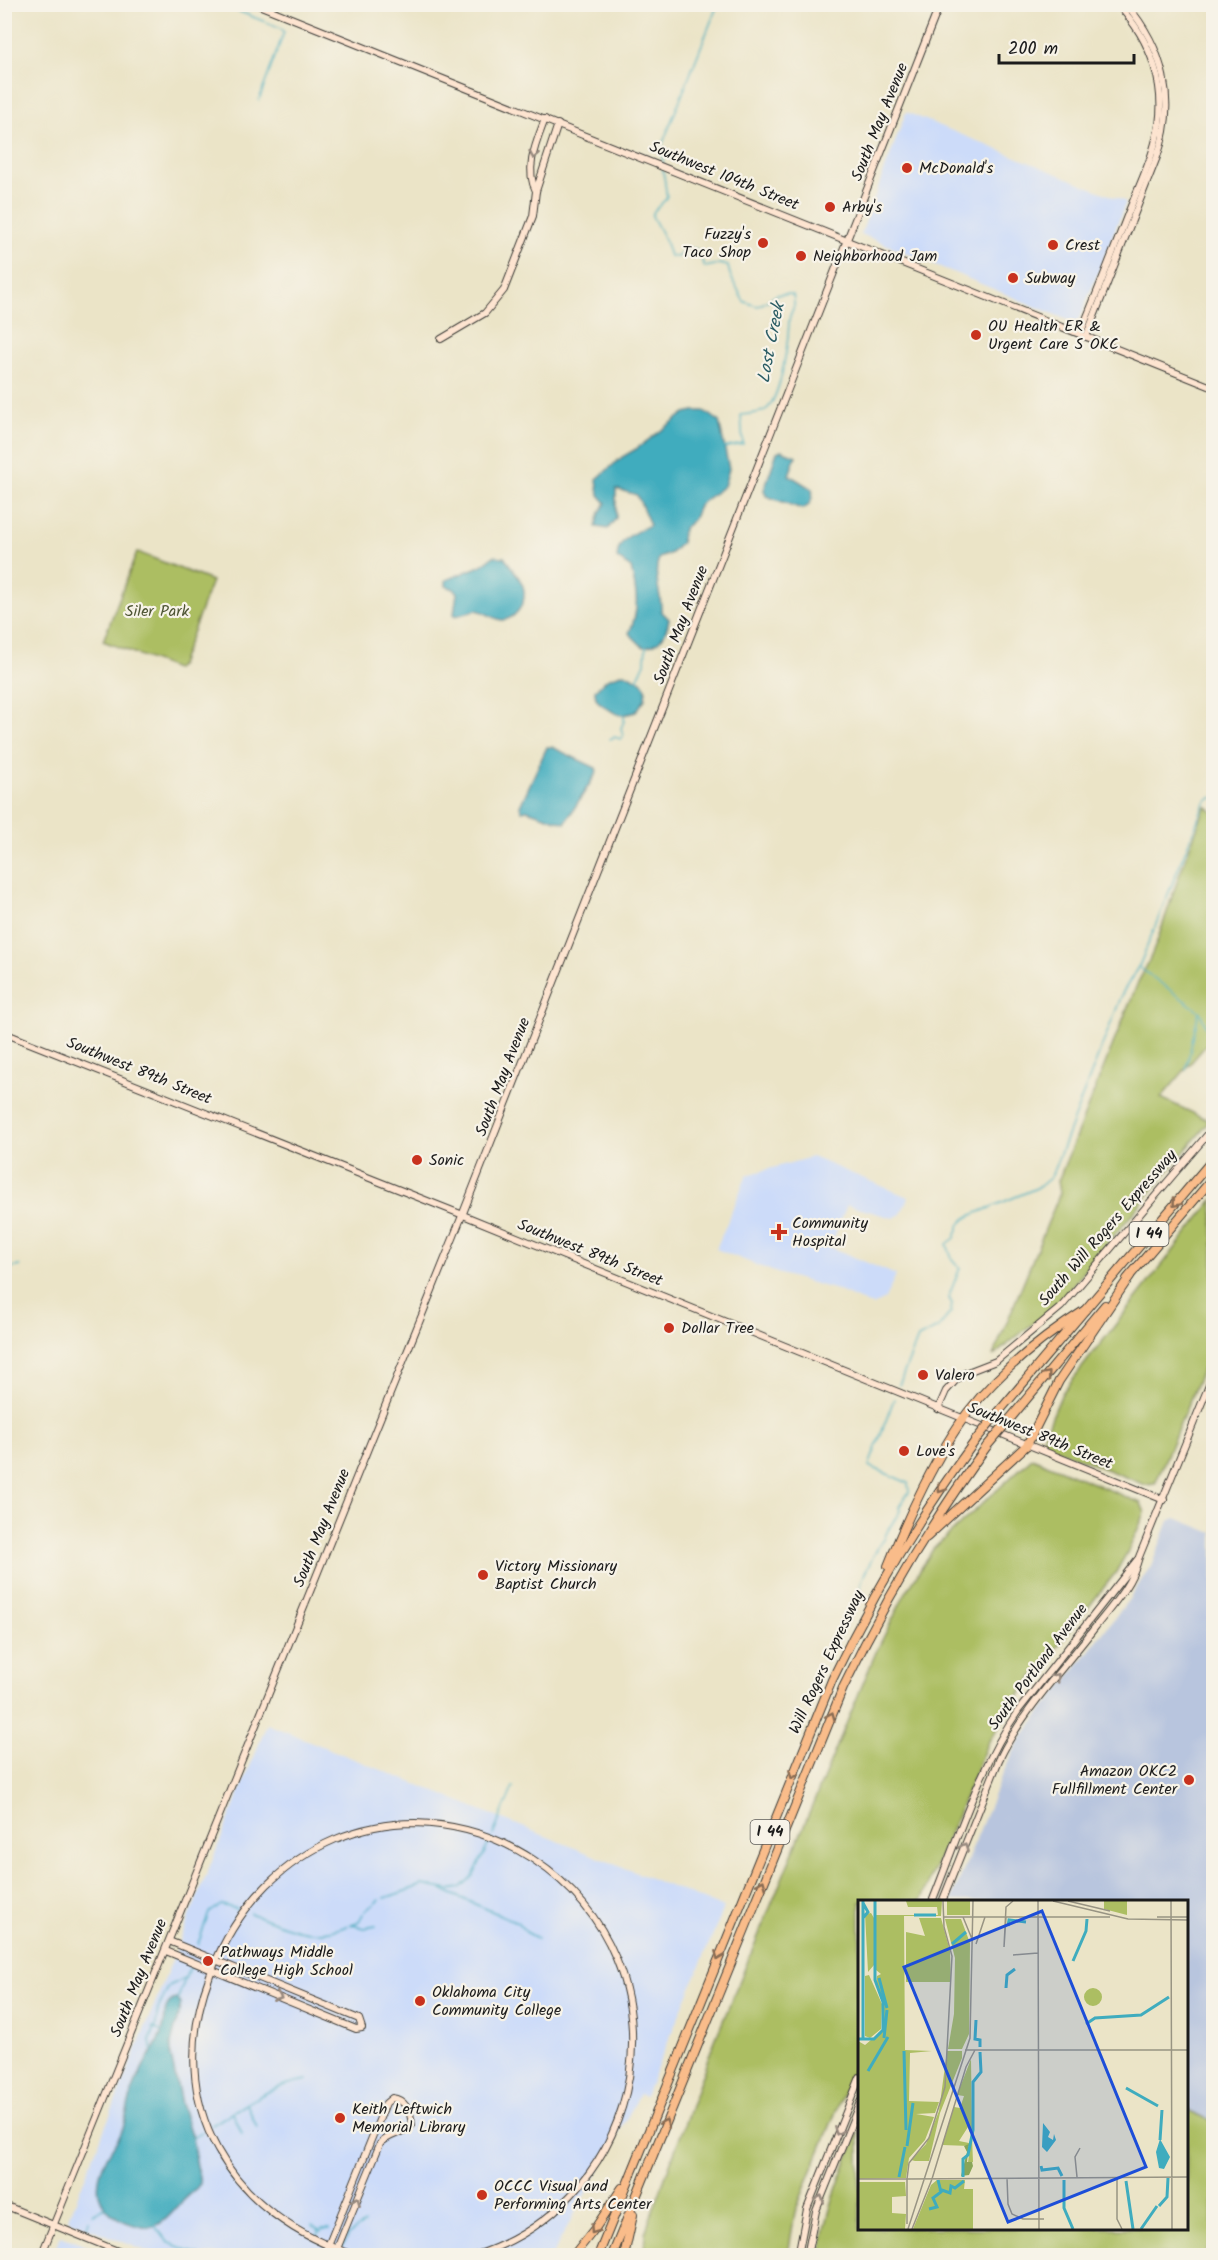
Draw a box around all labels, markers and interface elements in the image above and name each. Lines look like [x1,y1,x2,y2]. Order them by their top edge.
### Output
scale bar [999,27,1134,65]
text: 200 m [1008,35,1058,64]
street label: South May Avenue [845,59,915,185]
street label: Southwest 104th Street [646,135,803,218]
one-way arrow [528,149,541,159]
place label: McDonald's [919,156,994,181]
marker: McDonald's [900,161,914,175]
place label: Arby's [842,195,882,220]
marker: Arby's [823,200,837,214]
place label: Fuzzy's Taco Shop [682,222,751,265]
place label: Crest [1065,233,1101,258]
marker: Fuzzy's Taco Shop [756,236,770,250]
marker: Crest [1046,238,1060,252]
place label: Neighborhood Jam [813,244,937,269]
marker: Neighborhood Jam [794,249,808,263]
place label: Subway [1025,266,1076,291]
marker: Subway [1006,271,1020,285]
water label: Lost Creek [750,298,794,386]
place label: OU Health ER & Urgent Care S OKC [988,314,1119,357]
marker: OU Health ER & Urgent Care S OKC [969,328,983,342]
street label: South May Avenue [647,562,715,688]
park label: Siler Park [125,599,190,624]
street label: South May Avenue [469,1014,537,1140]
street label: Southwest 89th Street [63,1030,216,1112]
street label: South Will Rogers Expressway [1033,1144,1184,1312]
place label: Sonic [429,1148,464,1173]
marker: Sonic [410,1153,424,1167]
one-way arrow [1172,1196,1183,1207]
place label: Community Hospital [792,1211,869,1254]
street label: Southwest 89th Street [514,1212,667,1294]
road number: I 44 [1130,1222,1168,1246]
marker: Community Hospital [770,1223,788,1241]
place label: Dollar Tree [681,1316,754,1341]
marker: Dollar Tree [662,1321,676,1335]
place label: Valero [935,1363,975,1388]
marker: Valero [916,1368,930,1382]
one-way arrow [1040,1371,1051,1382]
street label: Southwest 89th Street [964,1395,1117,1477]
place label: Love's [916,1439,955,1464]
marker: Love's [897,1444,911,1458]
street label: South May Avenue [287,1465,357,1591]
one-way arrow [937,1482,948,1493]
place label: Victory Missionary Baptist Church [495,1554,618,1597]
marker: Victory Missionary Baptist Church [476,1568,490,1582]
street label: Will Rogers Expressway [783,1585,872,1738]
street label: South Portland Avenue [982,1598,1094,1736]
one-way arrow [1049,1673,1060,1684]
one-way arrow [824,1711,836,1722]
place label: Amazon OKC2 Fullfillment Center [1052,1759,1179,1802]
one-way arrow [788,1769,800,1780]
marker: Amazon OKC2 Fullfillment Center [1182,1773,1196,1787]
road number: I 44 [750,1820,790,1844]
one-way arrow [957,1843,969,1854]
one-way arrow [755,1880,768,1890]
inset map [858,1900,1188,2230]
street label: South May Avenue [104,1915,174,2041]
place label: Pathways Middle College High School [220,1940,353,1983]
one-way arrow [714,1950,727,1961]
marker: Pathways Middle College High School [201,1954,215,1968]
place label: Oklahoma City Community College [432,1980,561,2023]
one-way arrow [272,1990,283,2002]
marker: Oklahoma City Community College [413,1994,427,2008]
place label: Keith Leftwich Memorial Library [352,2097,466,2140]
marker: Keith Leftwich Memorial Library [333,2111,347,2125]
one-way arrow [658,2119,670,2130]
one-way arrow [833,2125,845,2136]
place label: OCCC Visual and Performing Arts Center [494,2174,653,2217]
marker: OCCC Visual and Performing Arts Center [475,2188,489,2202]
one-way arrow [813,2194,826,2205]
one-way arrow [349,2197,361,2208]
one-way arrow [590,2223,601,2234]

